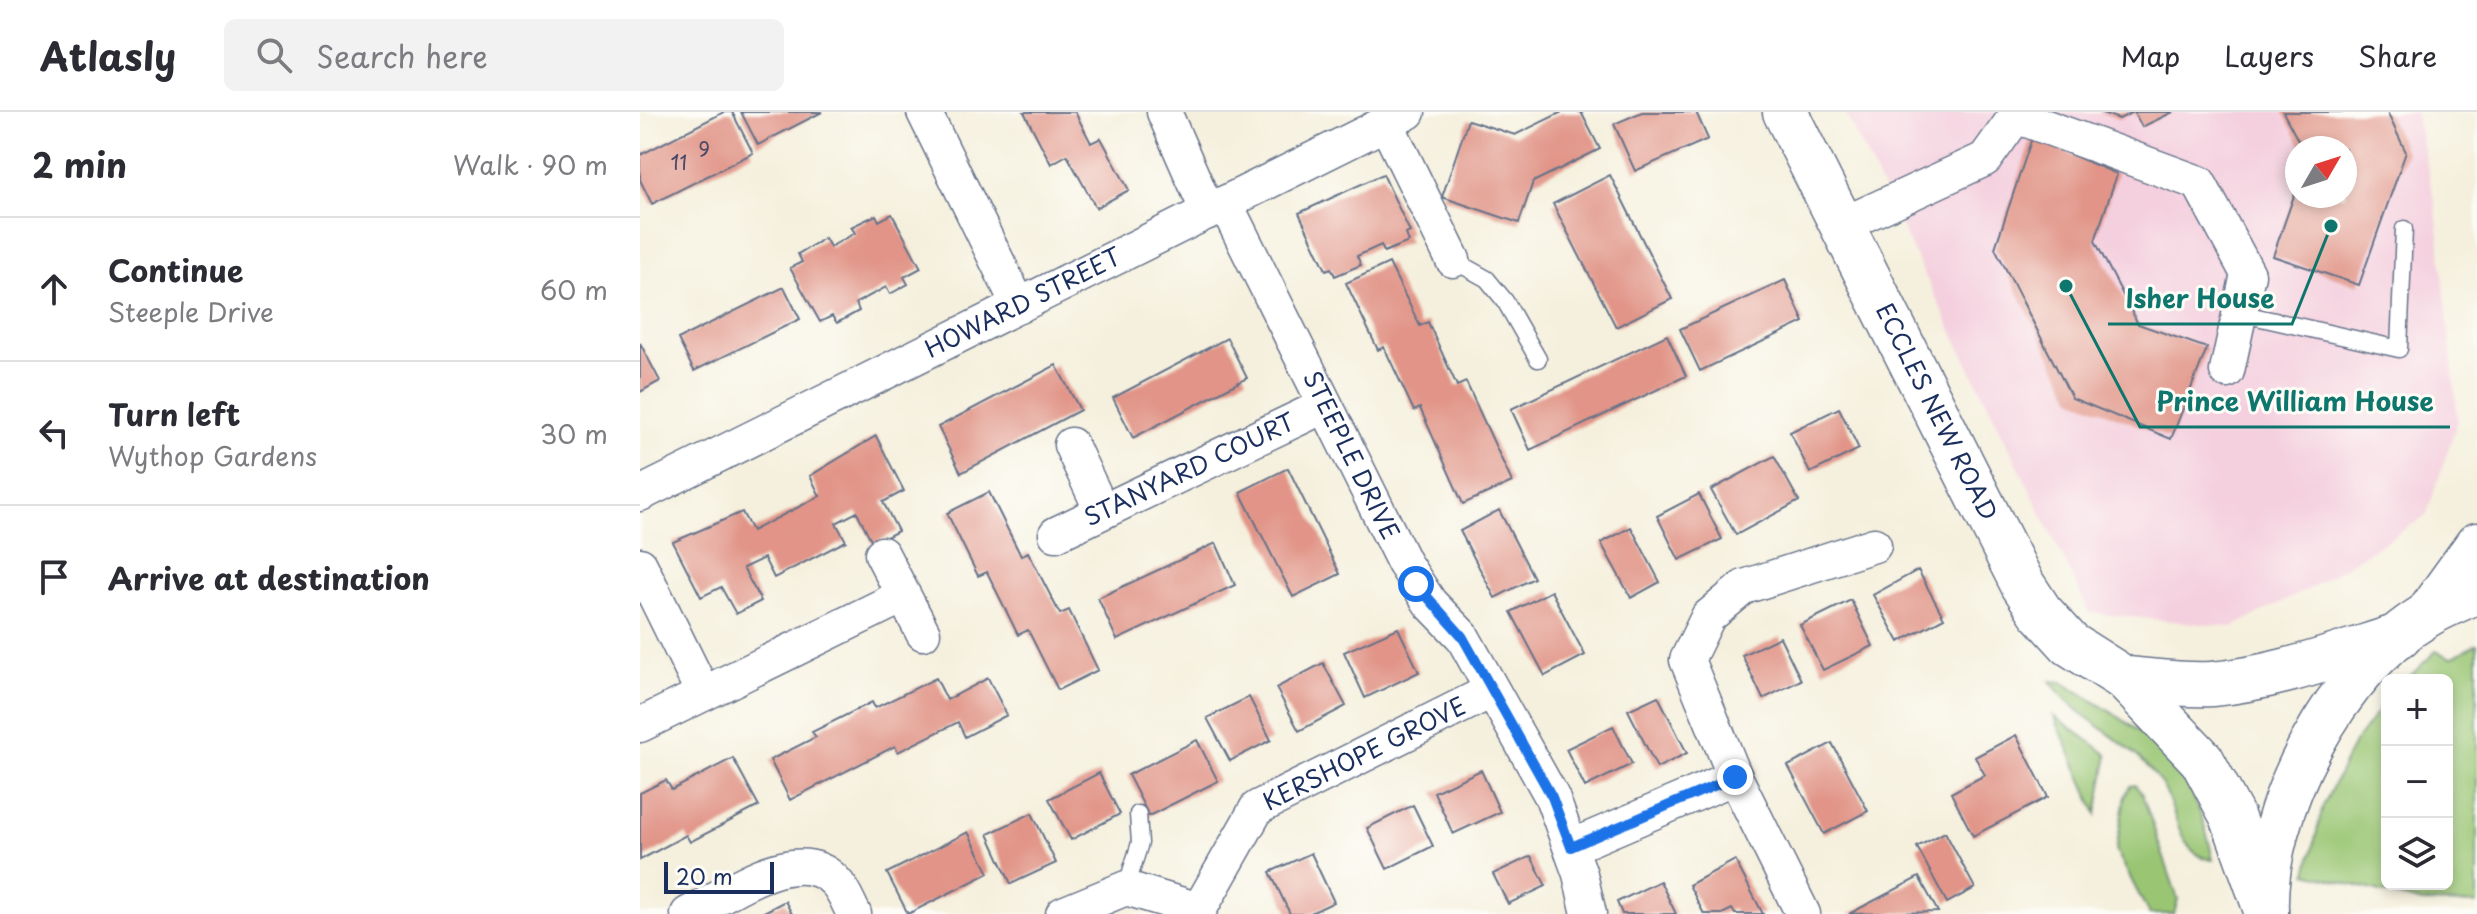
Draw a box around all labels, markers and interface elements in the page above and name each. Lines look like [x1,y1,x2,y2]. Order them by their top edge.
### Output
search box [224,19,784,91]
text: Atlasly [40,27,176,84]
icon: search [252,33,296,77]
text: Search here [316,33,488,78]
text: Map [2120,34,2180,77]
text: Layers [2224,34,2314,77]
text: Share [2358,34,2437,77]
house number: 9 [698,134,710,164]
north arrow [2285,136,2357,208]
text: 2 min [32,138,127,190]
text: Walk · 90 m [453,145,608,184]
house number: 11 [671,147,687,177]
street label: HOWARD STREET [918,237,1127,366]
text: Continue [108,247,243,292]
icon: ahead [32,267,76,311]
text: 60 m [540,270,608,309]
callout: Isher House [2108,274,2292,324]
text: Isher House [2126,278,2274,317]
text: Steeple Drive [108,292,274,331]
street label: ECCLES NEW ROAD [1868,297,2008,526]
street label: STEEPLE DRIVE [1295,364,1410,545]
callout: Prince William House [2140,377,2450,427]
text: Prince William House [2156,381,2434,420]
text: Turn left [108,391,240,436]
street label: STANYARD COURT [1077,403,1300,534]
icon: left [32,411,76,455]
text: 30 m [540,414,608,453]
text: Wythop Gardens [108,436,317,475]
icon: arrive [32,555,76,599]
text: Arrive at destination [108,555,430,600]
route start [1398,566,1434,602]
map controls [2381,674,2453,890]
button: + [2381,674,2453,746]
street label: KERSHOPE GROVE [1256,687,1471,818]
button: − [2381,746,2453,818]
route end [1717,759,1753,795]
button: layers [2381,818,2453,890]
scale bar [664,858,774,894]
text: 20 m [676,859,733,892]

